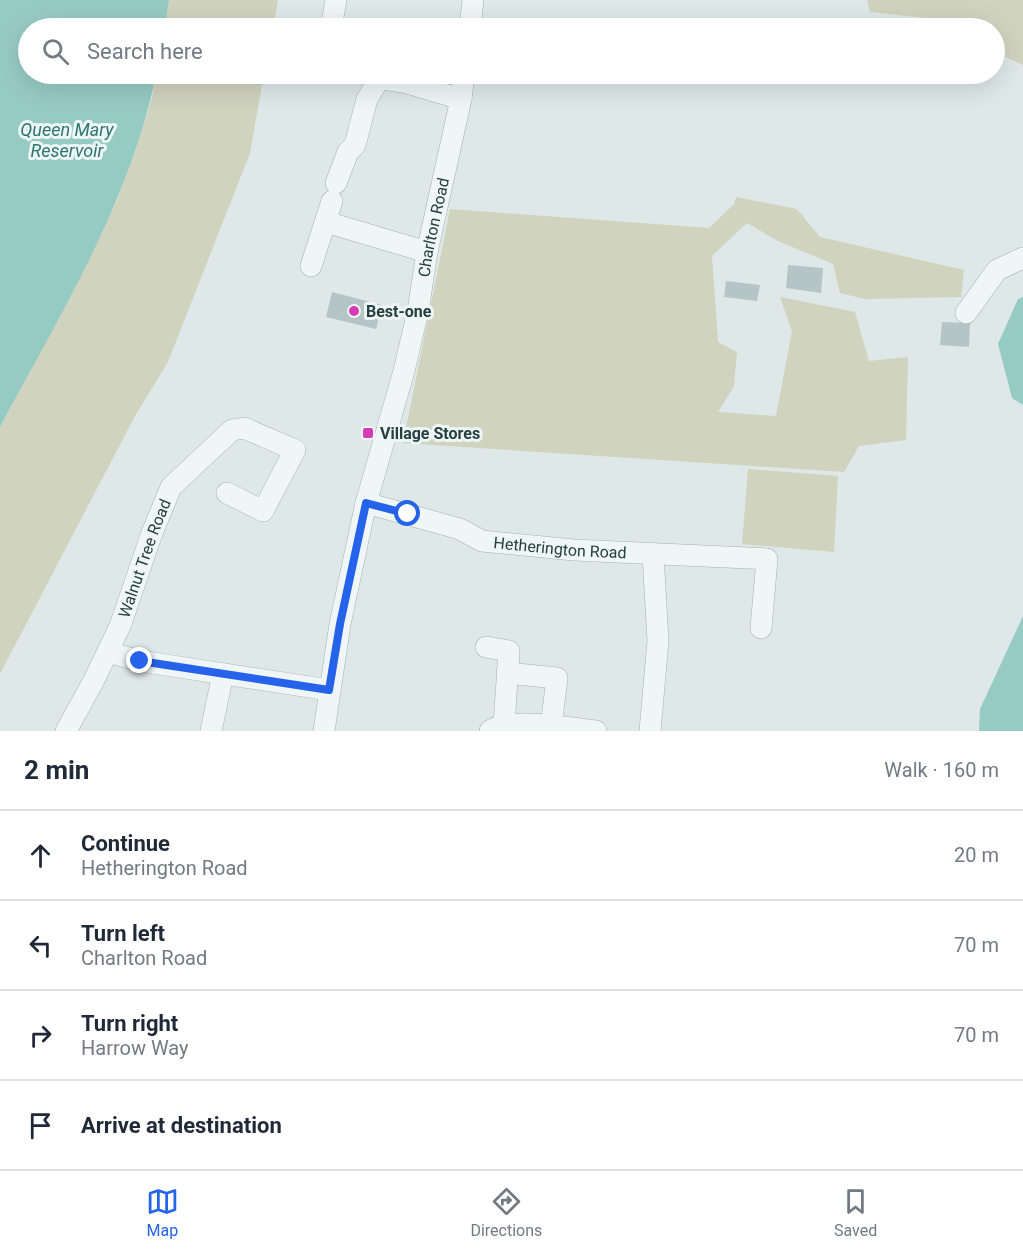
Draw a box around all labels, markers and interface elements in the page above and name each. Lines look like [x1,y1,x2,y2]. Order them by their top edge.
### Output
search box [18,18,1005,84]
icon: search [39,35,72,68]
text: Search here [87,39,203,64]
water label: Queen Mary Reservoir [20,119,114,161]
street label: Charlton Road [414,176,453,278]
place label: Best-one [366,302,432,321]
marker: Best-one [347,304,361,318]
place label: Village Stores [380,424,480,443]
marker: Village Stores [361,426,375,440]
street label: Walnut Tree Road [115,496,175,620]
route start [394,500,420,526]
street label: Hetherington Road [493,533,627,562]
route end [126,647,152,673]
text: 2 min [24,755,89,785]
text: Walk · 160 m [884,758,999,782]
text: Continue [81,831,170,856]
icon: ahead [24,839,57,872]
text: 20 m [954,843,999,867]
text: Hetherington Road [81,856,248,880]
text: Turn left [81,921,165,946]
icon: left [24,929,57,962]
text: 70 m [954,933,999,957]
text: Charlton Road [81,946,207,970]
text: Turn right [81,1011,178,1036]
icon: right [24,1019,57,1052]
text: 70 m [954,1023,999,1047]
text: Harrow Way [81,1036,189,1060]
icon: arrive [24,1109,57,1142]
text: Arrive at destination [81,1113,282,1138]
tab: Map [146,1185,179,1240]
tab: Directions [470,1185,542,1240]
tab: Saved [834,1185,877,1240]

